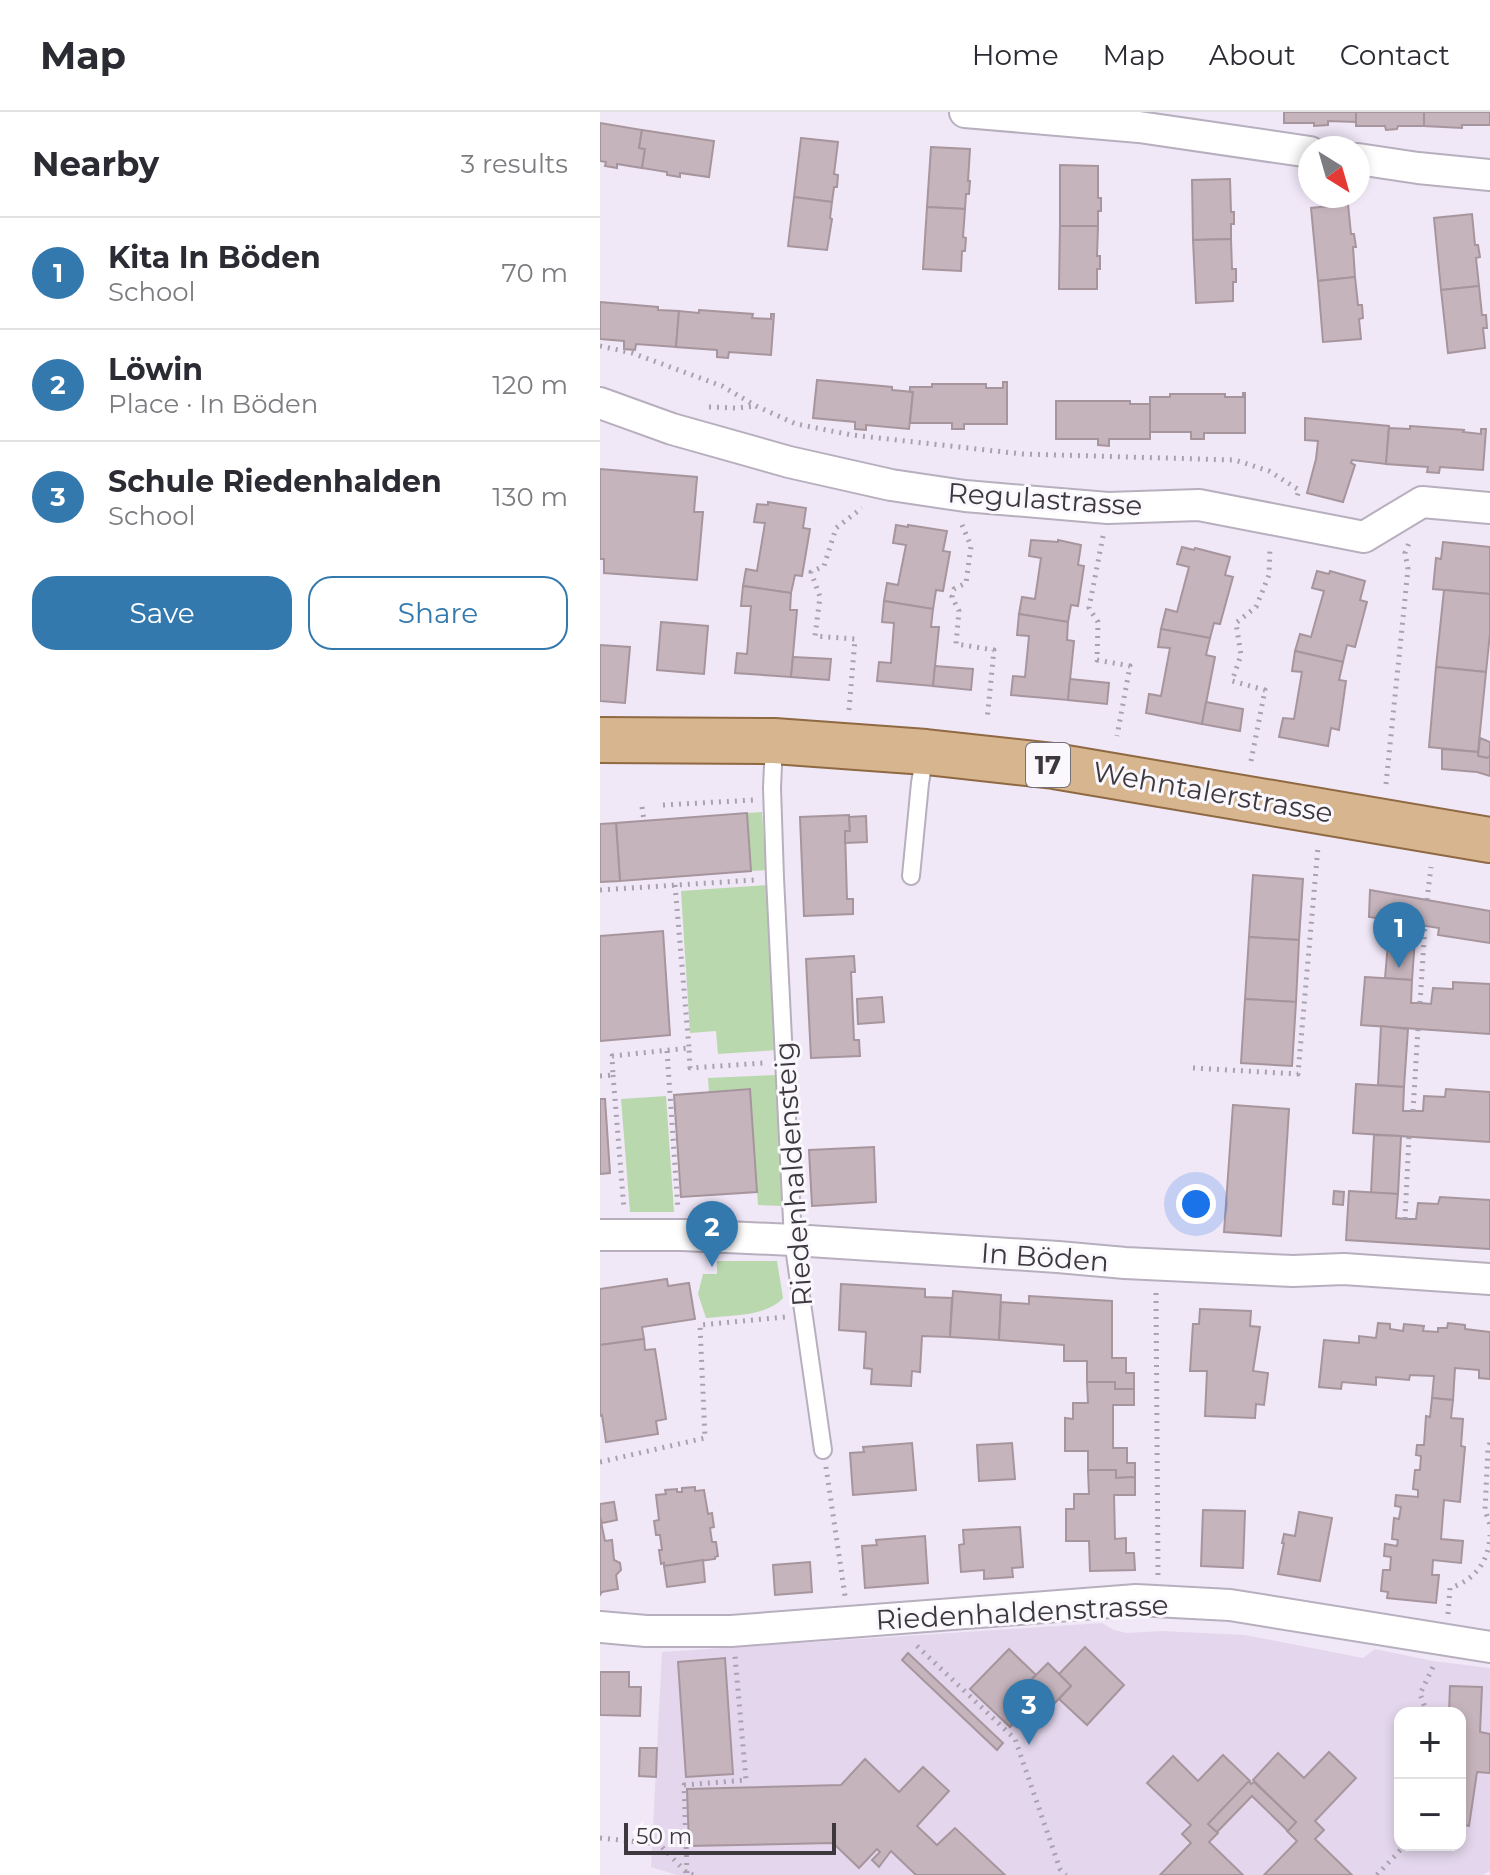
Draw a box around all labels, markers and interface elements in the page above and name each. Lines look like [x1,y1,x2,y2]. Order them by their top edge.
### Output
text: Map [40,32,126,79]
text: Home [972,38,1059,72]
text: Map [1103,38,1165,72]
text: About [1209,38,1296,72]
text: Contact [1340,38,1450,72]
north arrow [1298,136,1370,208]
text: Nearby [32,143,159,185]
text: 3 results [461,148,568,180]
text: Kita In Böden [108,239,321,276]
text: 1 [53,257,63,289]
text: 70 m [502,257,568,289]
text: School [108,276,196,308]
text: Löwin [108,351,203,388]
text: 2 [50,369,66,401]
text: 120 m [492,369,568,401]
text: Place · In Böden [108,388,318,420]
text: Schule Riedenhalden [108,463,442,500]
street label: Regulastrasse [947,475,1143,523]
text: 3 [50,481,66,513]
text: 130 m [492,481,568,513]
text: School [108,500,196,532]
button: Save [32,576,292,650]
button: Share [308,576,568,650]
road number: 17 [1026,743,1070,787]
street label: Wehntalerstrasse [1090,754,1336,830]
pin: 1 [1373,902,1425,968]
street label: Riedenhaldensteig [767,1040,819,1308]
your location [1176,1184,1216,1224]
pin: 2 [686,1201,738,1267]
street label: In Böden [980,1236,1110,1278]
street label: Riedenhaldenstrasse [875,1587,1169,1637]
pin: 3 [1003,1679,1055,1745]
map controls [1394,1707,1466,1851]
button: + [1394,1707,1466,1779]
button: − [1394,1779,1466,1851]
scale bar [624,1819,836,1855]
text: 50 m [636,1823,692,1850]

